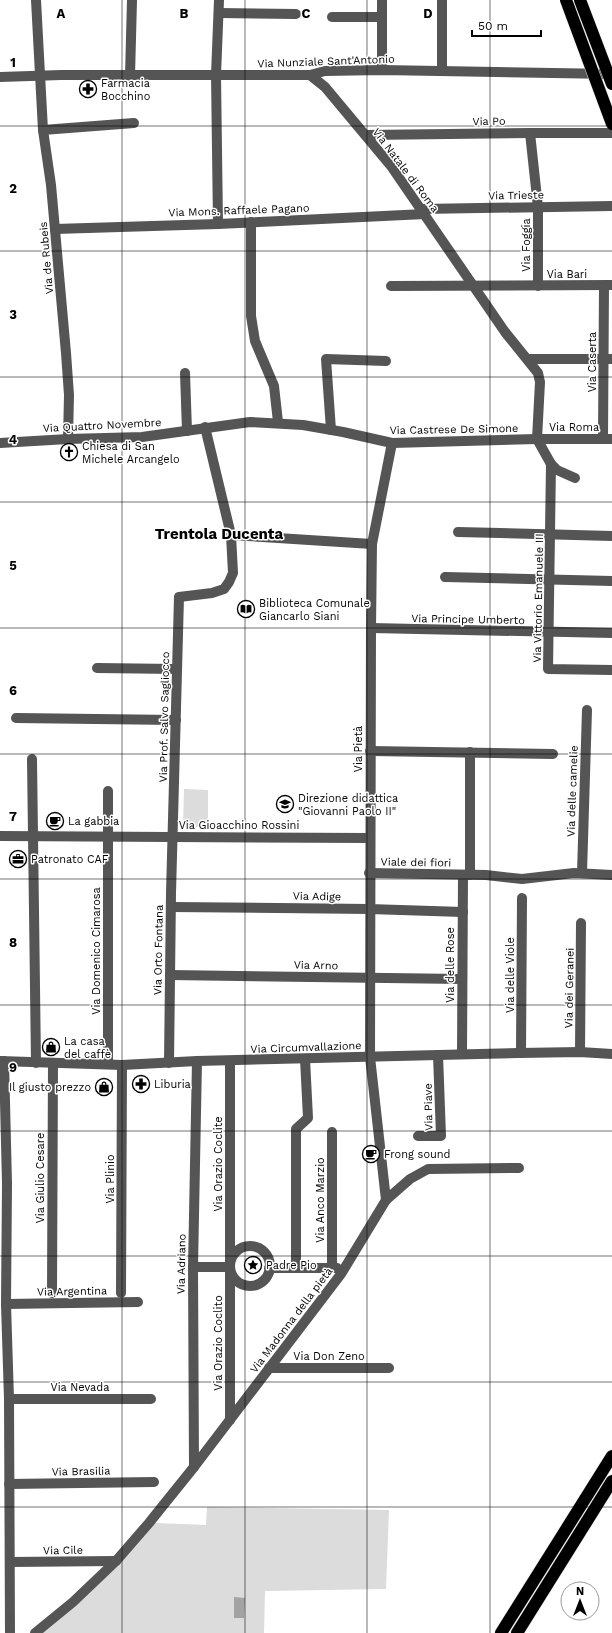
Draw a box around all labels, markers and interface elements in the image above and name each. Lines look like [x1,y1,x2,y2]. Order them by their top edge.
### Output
text: A [57,6,66,21]
text: B [180,6,189,21]
text: C [302,6,311,21]
text: D [423,6,433,21]
scale bar [472,12,541,38]
text: 50 m [478,19,508,33]
street label: Via Nunziale Sant'Antonio [257,53,395,70]
text: 1 [10,55,16,70]
place label: Farmacia Bocchino [101,77,150,103]
pharmacy icon: Farmacia Bocchino [78,79,98,99]
street label: Via Po [472,115,506,128]
street label: Via Natale di Roma [370,126,442,215]
text: 2 [9,181,17,196]
street label: Via Trieste [488,189,544,202]
street label: Via Mons. Raffaele Pagano [168,202,310,219]
street label: Via Foggia [520,218,533,272]
street label: Via de Rubeis [37,221,56,295]
street label: Via Bari [547,268,587,281]
text: 3 [9,307,17,322]
street label: Via Caserta [586,332,599,392]
street label: Via Quattro Novembre [42,416,162,435]
street label: Via Roma [549,421,599,434]
street label: Via Castrese De Simone [390,422,518,437]
text: 4 [9,432,18,447]
place label: Chiesa di San Michele Arcangelo [82,440,180,466]
church icon: Chiesa di San Michele Arcangelo [59,442,79,462]
district label: Trentola Ducenta [155,525,284,543]
street label: Via Vittorio Emanuele III [531,533,546,663]
text: 5 [9,558,17,573]
place label: Biblioteca Comunale Giancarlo Siani [259,597,370,623]
library icon: Biblioteca Comunale Giancarlo Siani [236,599,256,619]
street label: Via Principe Umberto [411,612,525,627]
street label: Via Prof. Salvo Sagliocco [157,651,172,783]
text: 6 [9,683,17,698]
street label: Via Pietà [352,726,365,772]
street label: Via delle camelie [564,745,581,837]
place label: Direzione didattica "Giovanni Paolo II" [298,792,398,818]
school or university icon: Direzione didattica "Giovanni Paolo II" [275,794,295,814]
text: 7 [9,809,17,824]
cafe icon: La gabbia [45,811,65,831]
place label: La gabbia [68,815,119,828]
street label: Via Gioacchino Rossini [179,819,299,832]
office icon: Patronato CAF [8,849,28,869]
place label: Patronato CAF [31,853,109,866]
street label: Viale dei fiori [381,855,452,870]
street label: Via Domenico Cimarosa [90,887,103,1015]
street label: Via Adige [293,890,341,903]
street label: Via Orto Fontana [151,905,166,995]
street label: Via delle Rose [444,927,457,1003]
text: 8 [9,935,17,950]
street label: Via delle Viole [504,937,517,1013]
street label: Via dei Geranei [562,948,577,1028]
street label: Via Arno [294,959,338,972]
place label: La casa del caffè [64,1035,111,1061]
shop icon: La casa del caffè [41,1037,61,1057]
street label: Via Circumvallazione [250,1039,362,1056]
text: 9 [9,1060,17,1075]
pharmacy icon: Liburia [131,1074,151,1094]
shop icon: Il giusto prezzo [94,1077,114,1097]
place label: Liburia [154,1078,191,1091]
place label: Il giusto prezzo [9,1081,91,1094]
street label: Via Piave [422,1083,435,1131]
street label: Via Orazio Coclite [212,1116,225,1212]
street label: Via Giulio Cesare [34,1133,47,1223]
cafe icon: Frong sound [361,1144,381,1164]
place label: Frong sound [384,1148,450,1161]
street label: Via Plinio [104,1154,117,1204]
street label: Via Anco Marzio [314,1157,327,1243]
street label: Via Adriano [174,1234,189,1294]
place icon: Padre Pio [243,1255,263,1275]
place label: Padre Pio [266,1259,316,1272]
street label: Via Madonna della pietà [247,1265,335,1376]
street label: Via Argentina [37,1284,107,1299]
street label: Via Orazio Coclito [212,1295,225,1391]
street label: Via Don Zeno [293,1350,365,1363]
street label: Via Nevada [51,1381,109,1394]
street label: Via Brasilia [52,1464,111,1479]
street label: Via Cile [43,1544,83,1557]
north arrow [560,1581,600,1621]
text: N [576,1585,584,1598]

